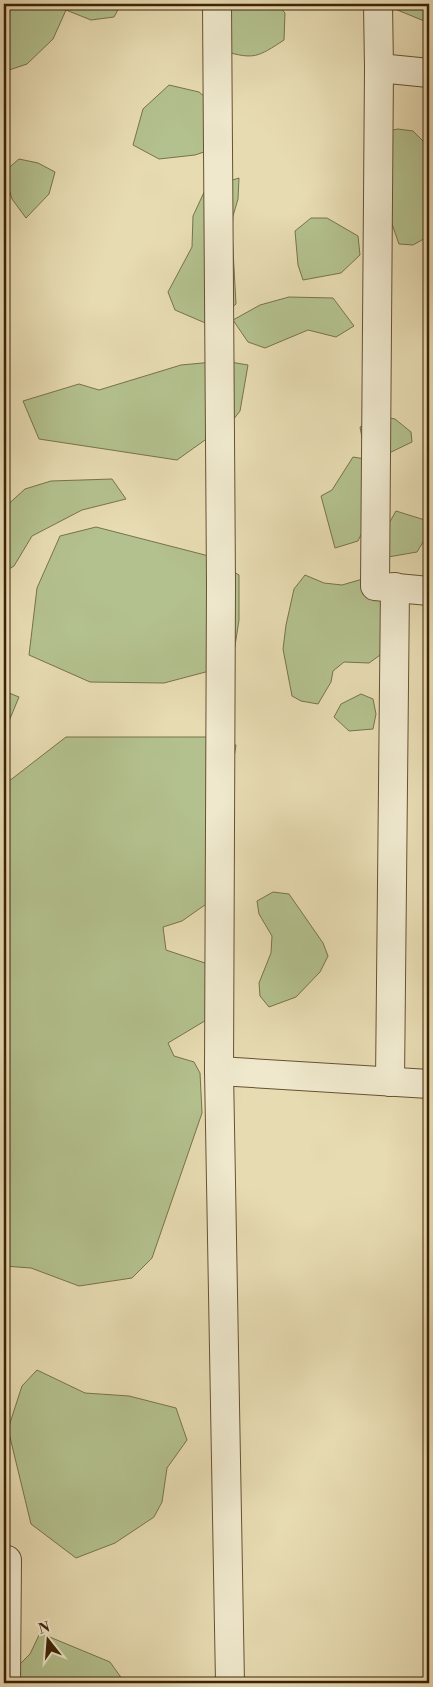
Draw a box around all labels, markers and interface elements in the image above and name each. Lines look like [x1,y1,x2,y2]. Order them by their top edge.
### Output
north arrow [22,1614,72,1664]
text: N [37,1618,52,1639]

